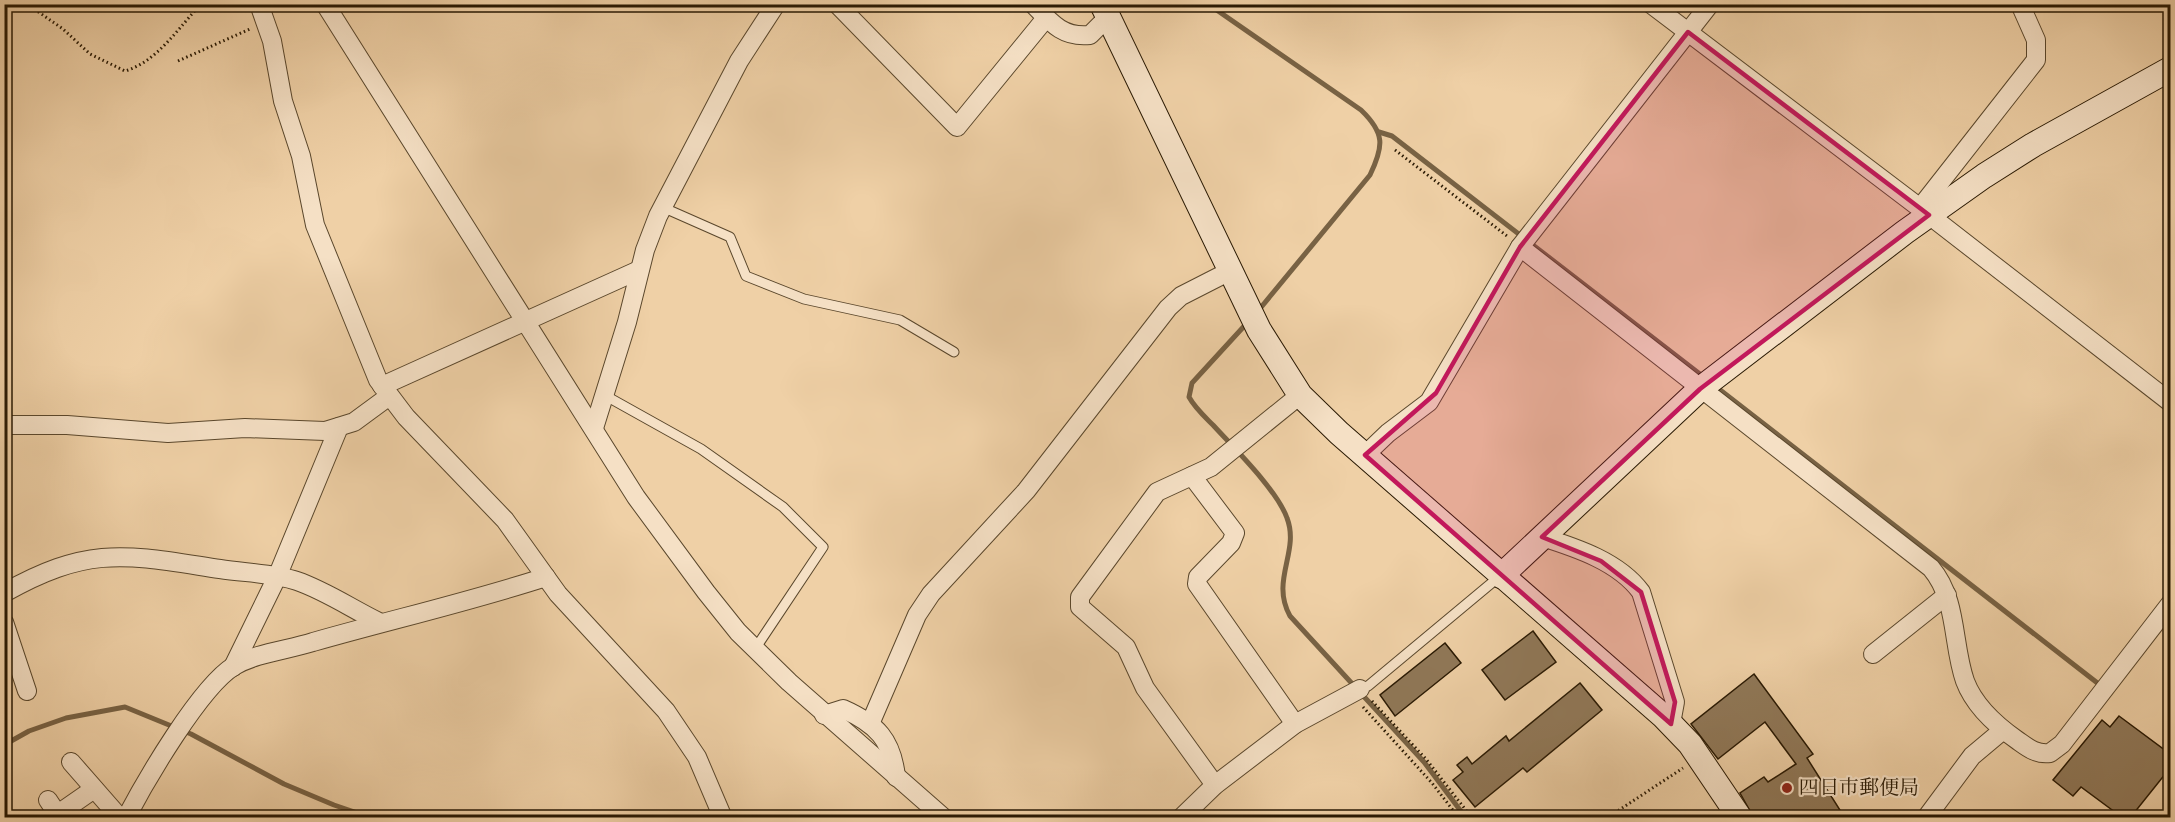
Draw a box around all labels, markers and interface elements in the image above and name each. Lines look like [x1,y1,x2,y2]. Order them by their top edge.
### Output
place label: 四日市郵便局 [1799,776,1919,801]
marker: 四日市郵便局 [1780,781,1794,795]

